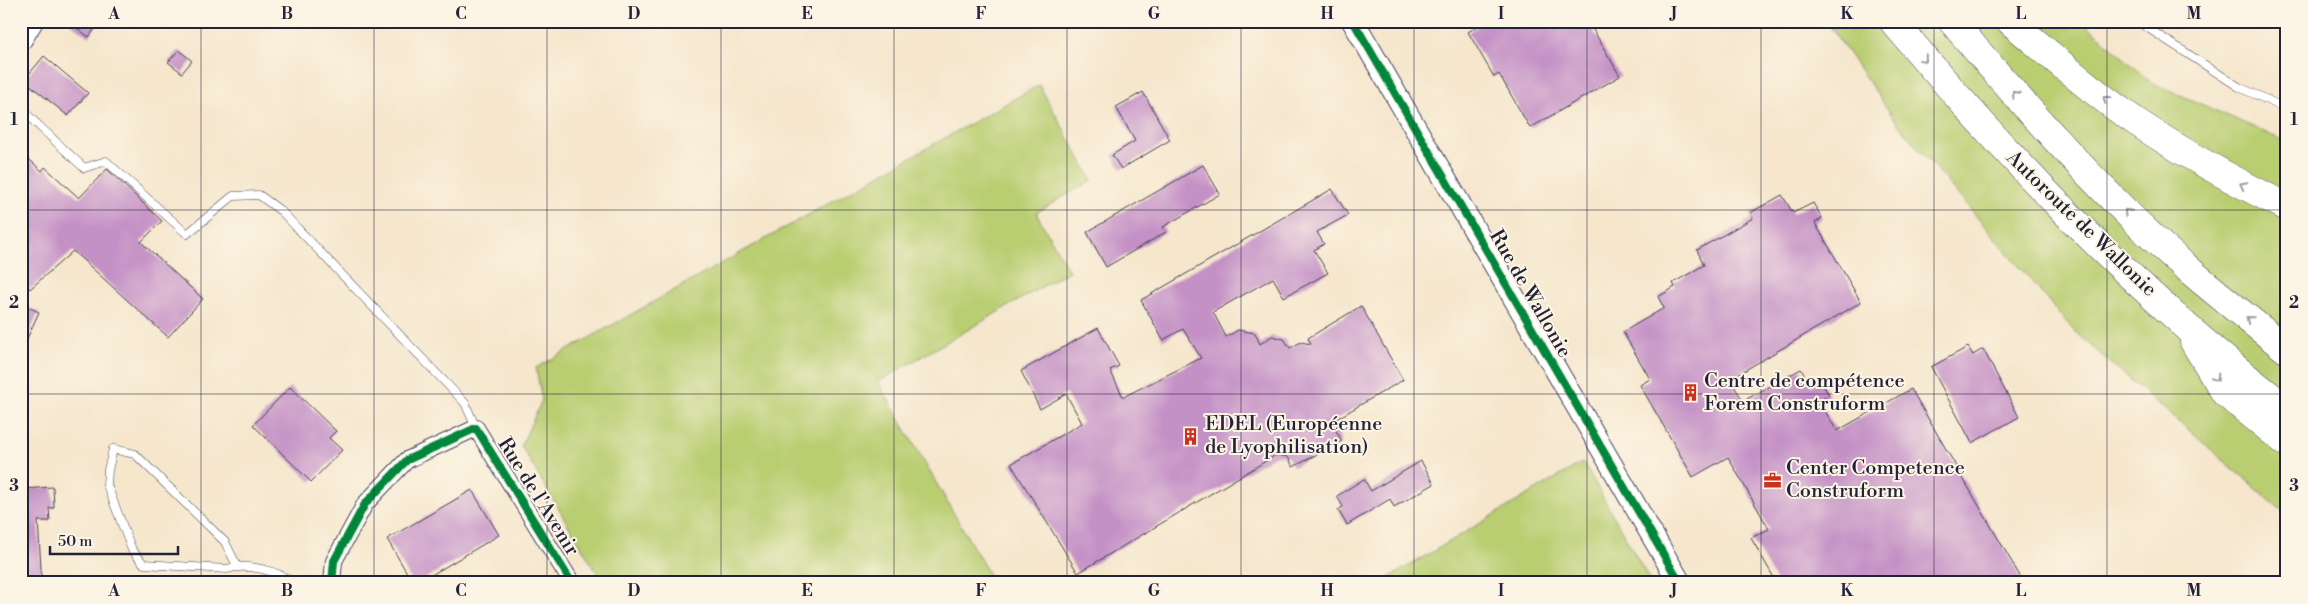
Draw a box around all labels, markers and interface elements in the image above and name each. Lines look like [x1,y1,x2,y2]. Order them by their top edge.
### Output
text: A [107,4,120,24]
text: B [281,4,293,24]
text: C [455,4,467,24]
text: D [628,4,641,24]
text: E [801,4,813,24]
text: F [975,4,987,24]
text: G [1148,4,1161,24]
text: H [1320,4,1334,24]
text: I [1498,4,1504,24]
text: J [1669,4,1677,24]
text: K [1841,4,1855,24]
text: L [2016,4,2027,24]
text: M [2187,4,2202,24]
one-way arrow [1919,53,1927,62]
one-way arrow [2012,90,2021,99]
one-way arrow [2103,96,2112,104]
text: 1 [10,110,18,130]
text: 1 [2290,110,2298,130]
street label: Autoroute de Wallonie [2000,145,2161,302]
one-way arrow [2239,181,2248,191]
one-way arrow [2123,209,2132,218]
street label: Rue de Wallonie [1483,226,1577,362]
text: 2 [9,293,19,313]
text: 2 [2289,293,2299,313]
one-way arrow [2246,316,2255,324]
place label: Centre de compétence Forem Construform [1704,369,1905,417]
one-way arrow [2209,372,2219,381]
building icon: Centre de compétence Forem Construform [1680,382,1700,402]
place label: EDEL (Européenne de Lyophilisation) [1205,412,1382,460]
building icon: EDEL (Européenne de Lyophilisation) [1181,426,1201,446]
street label: Rue de l'Avenir [492,433,585,561]
place label: Center Competence Construform [1786,456,1965,504]
office icon: Center Competence Construform [1762,470,1782,490]
text: 3 [9,476,19,496]
text: 3 [2289,476,2299,496]
scale bar [50,524,178,556]
text: 50 m [58,532,92,551]
text: A [107,581,120,601]
text: B [281,581,293,601]
text: C [455,581,467,601]
text: D [628,581,641,601]
text: E [801,581,813,601]
text: F [975,581,987,601]
text: G [1148,581,1161,601]
text: H [1320,581,1334,601]
text: I [1498,581,1504,601]
text: J [1669,581,1677,601]
text: K [1841,581,1855,601]
text: L [2016,581,2027,601]
text: M [2187,581,2202,601]

